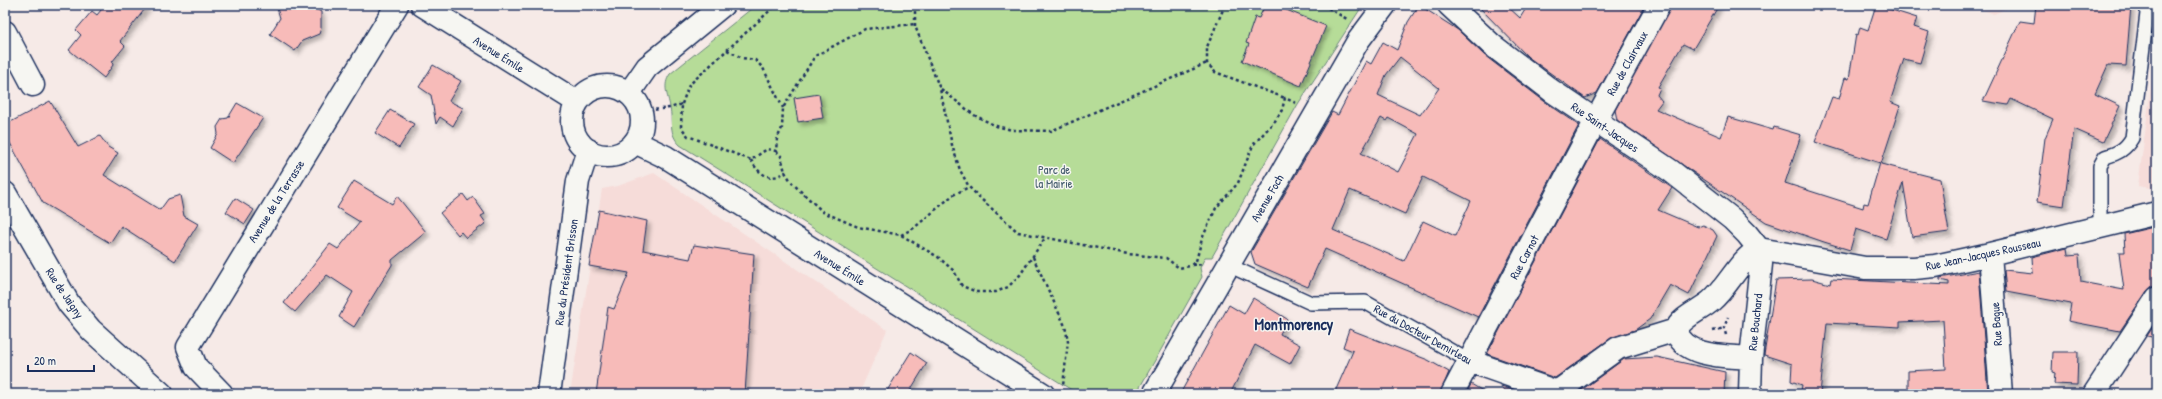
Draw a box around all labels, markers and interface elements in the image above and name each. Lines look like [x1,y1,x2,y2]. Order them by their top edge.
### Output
street label: Rue de Clairvaux [1602,28,1652,98]
street label: Avenue Émile [470,32,528,77]
street label: Rue Saint-Jacques [1568,98,1643,156]
street label: Avenue de la Terrasse [244,156,308,246]
park label: Parc de la Mairie [1035,161,1073,192]
street label: Avenue Foch [1247,171,1287,225]
street label: Rue du Président Brisson [550,218,582,326]
street label: Rue Carnot [1505,231,1543,282]
street label: Rue Jean-Jacques Rousseau [1924,233,2042,274]
street label: Avenue Émile [811,245,869,290]
street label: Rue de Jaigny [42,264,88,322]
street label: Rue Bouchard [1744,292,1766,351]
street label: Rue du Docteur Demirleau [1371,300,1475,368]
street label: Rue Bague [1986,301,2006,346]
district label: Montmorency [1255,313,1334,336]
scale bar [28,347,94,373]
text: 20 m [34,352,56,369]

